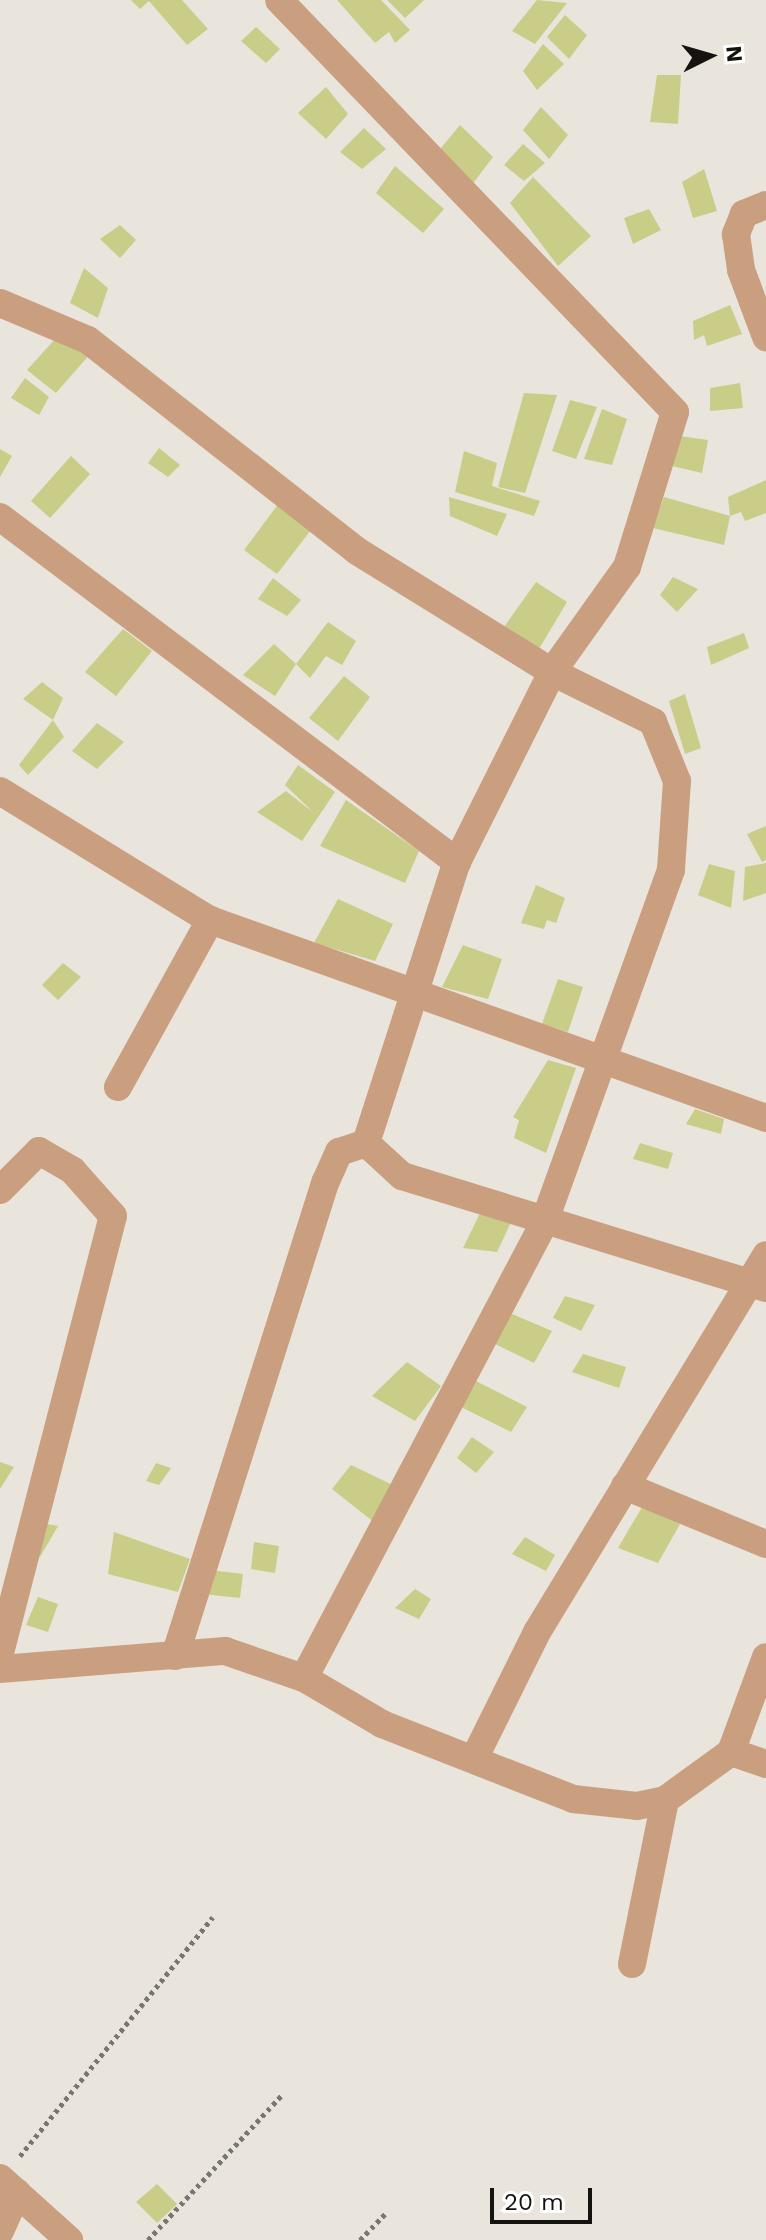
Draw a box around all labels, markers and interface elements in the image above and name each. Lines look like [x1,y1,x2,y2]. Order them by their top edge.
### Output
north arrow [670,16,750,96]
text: N [721,45,748,63]
scale bar [494,2172,596,2222]
text: 20 m [504,2188,564,2216]

